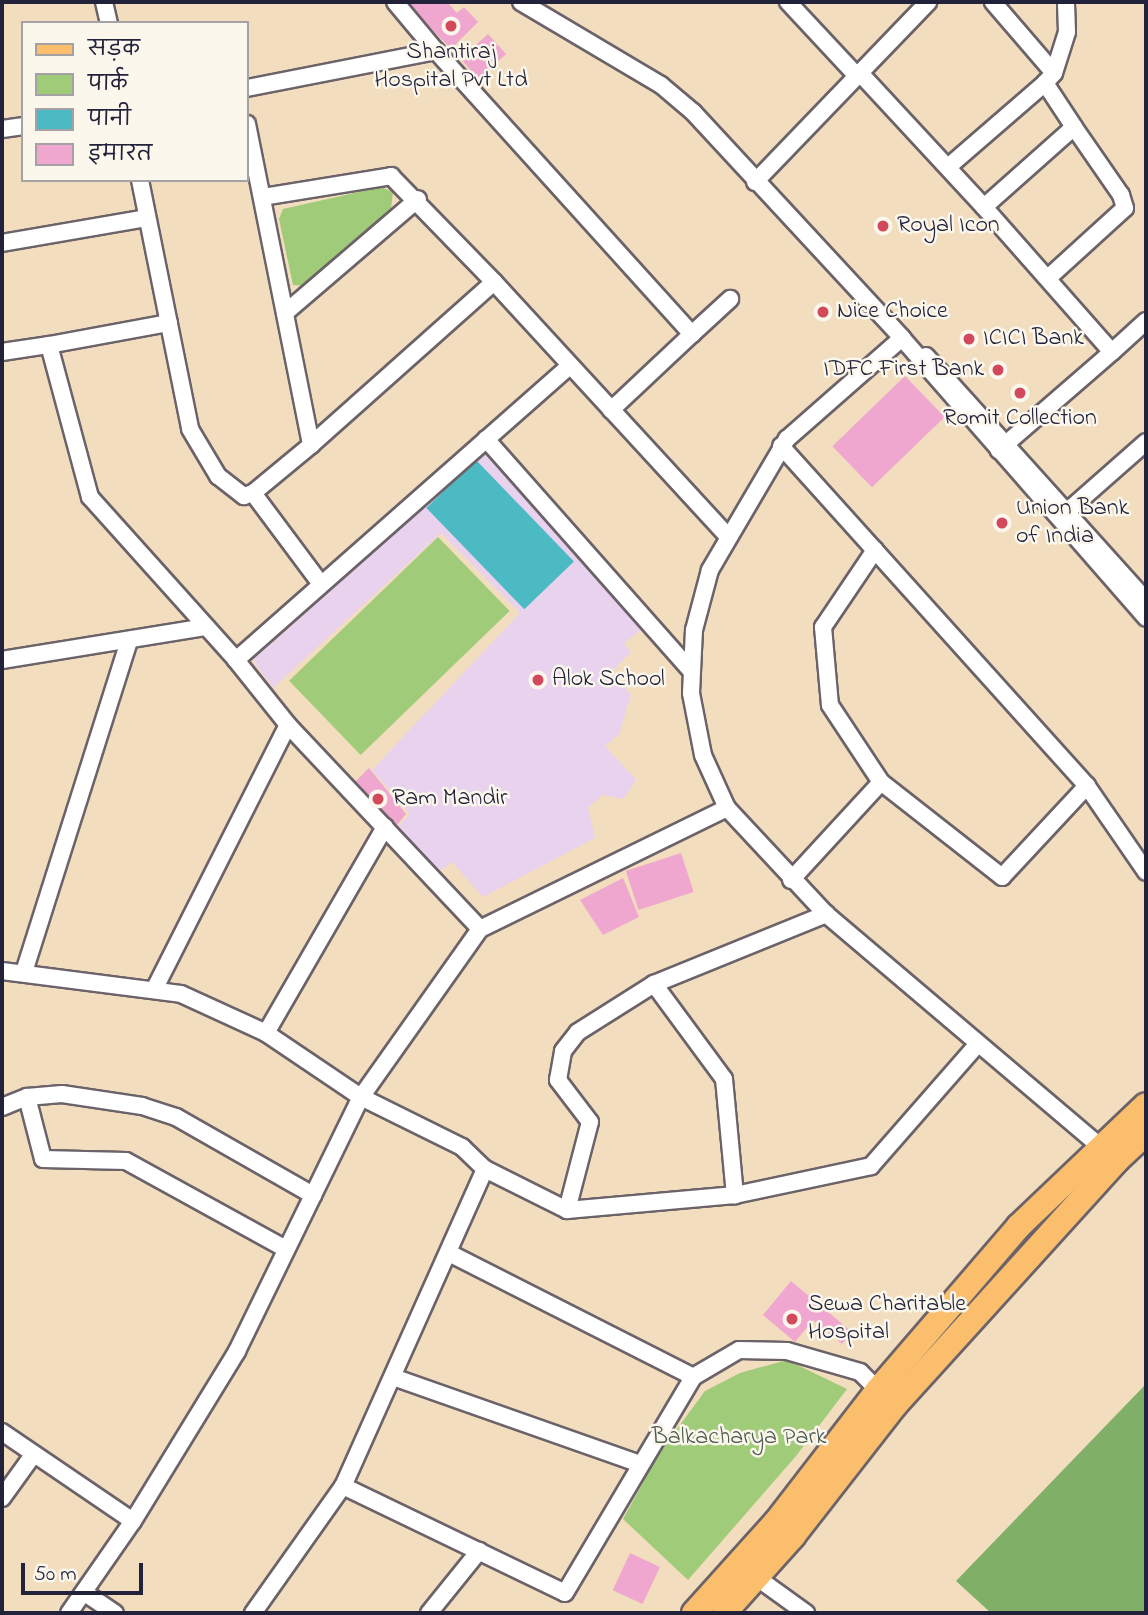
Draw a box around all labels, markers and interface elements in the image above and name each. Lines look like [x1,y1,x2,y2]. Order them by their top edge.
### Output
marker: Shantiraj Hospital Pvt Ltd [441,16,461,36]
legend [21,21,248,182]
text: सड़क [88,35,140,65]
place label: Shantiraj Hospital Pvt Ltd [374,39,528,95]
text: पार्क [88,70,128,100]
text: पानी [88,105,131,135]
text: इमारत [88,140,152,170]
place label: Royal Icon [897,212,1000,240]
marker: Royal Icon [875,218,891,234]
place label: Nice Choice [837,298,948,326]
marker: Nice Choice [815,304,831,320]
place label: ICICI Bank [983,325,1084,353]
marker: ICICI Bank [961,331,977,347]
place label: IDFC First Bank [823,356,984,384]
marker: IDFC First Bank [990,362,1006,378]
marker: Romit Collection [1012,385,1028,401]
place label: Romit Collection [943,405,1097,433]
place label: Union Bank of India [1016,495,1129,551]
marker: Union Bank of India [994,515,1010,531]
place label: Alok School [552,666,665,694]
marker: Alok School [530,672,546,688]
place label: Ram Mandir [392,785,507,813]
marker: Ram Mandir [370,791,386,807]
place label: Sewa Charitable Hospital [808,1291,966,1347]
marker: Sewa Charitable Hospital [782,1309,802,1329]
park label: Balkacharya Park [652,1424,826,1452]
scale bar [24,1548,147,1592]
text: 50 m [34,1560,77,1590]

